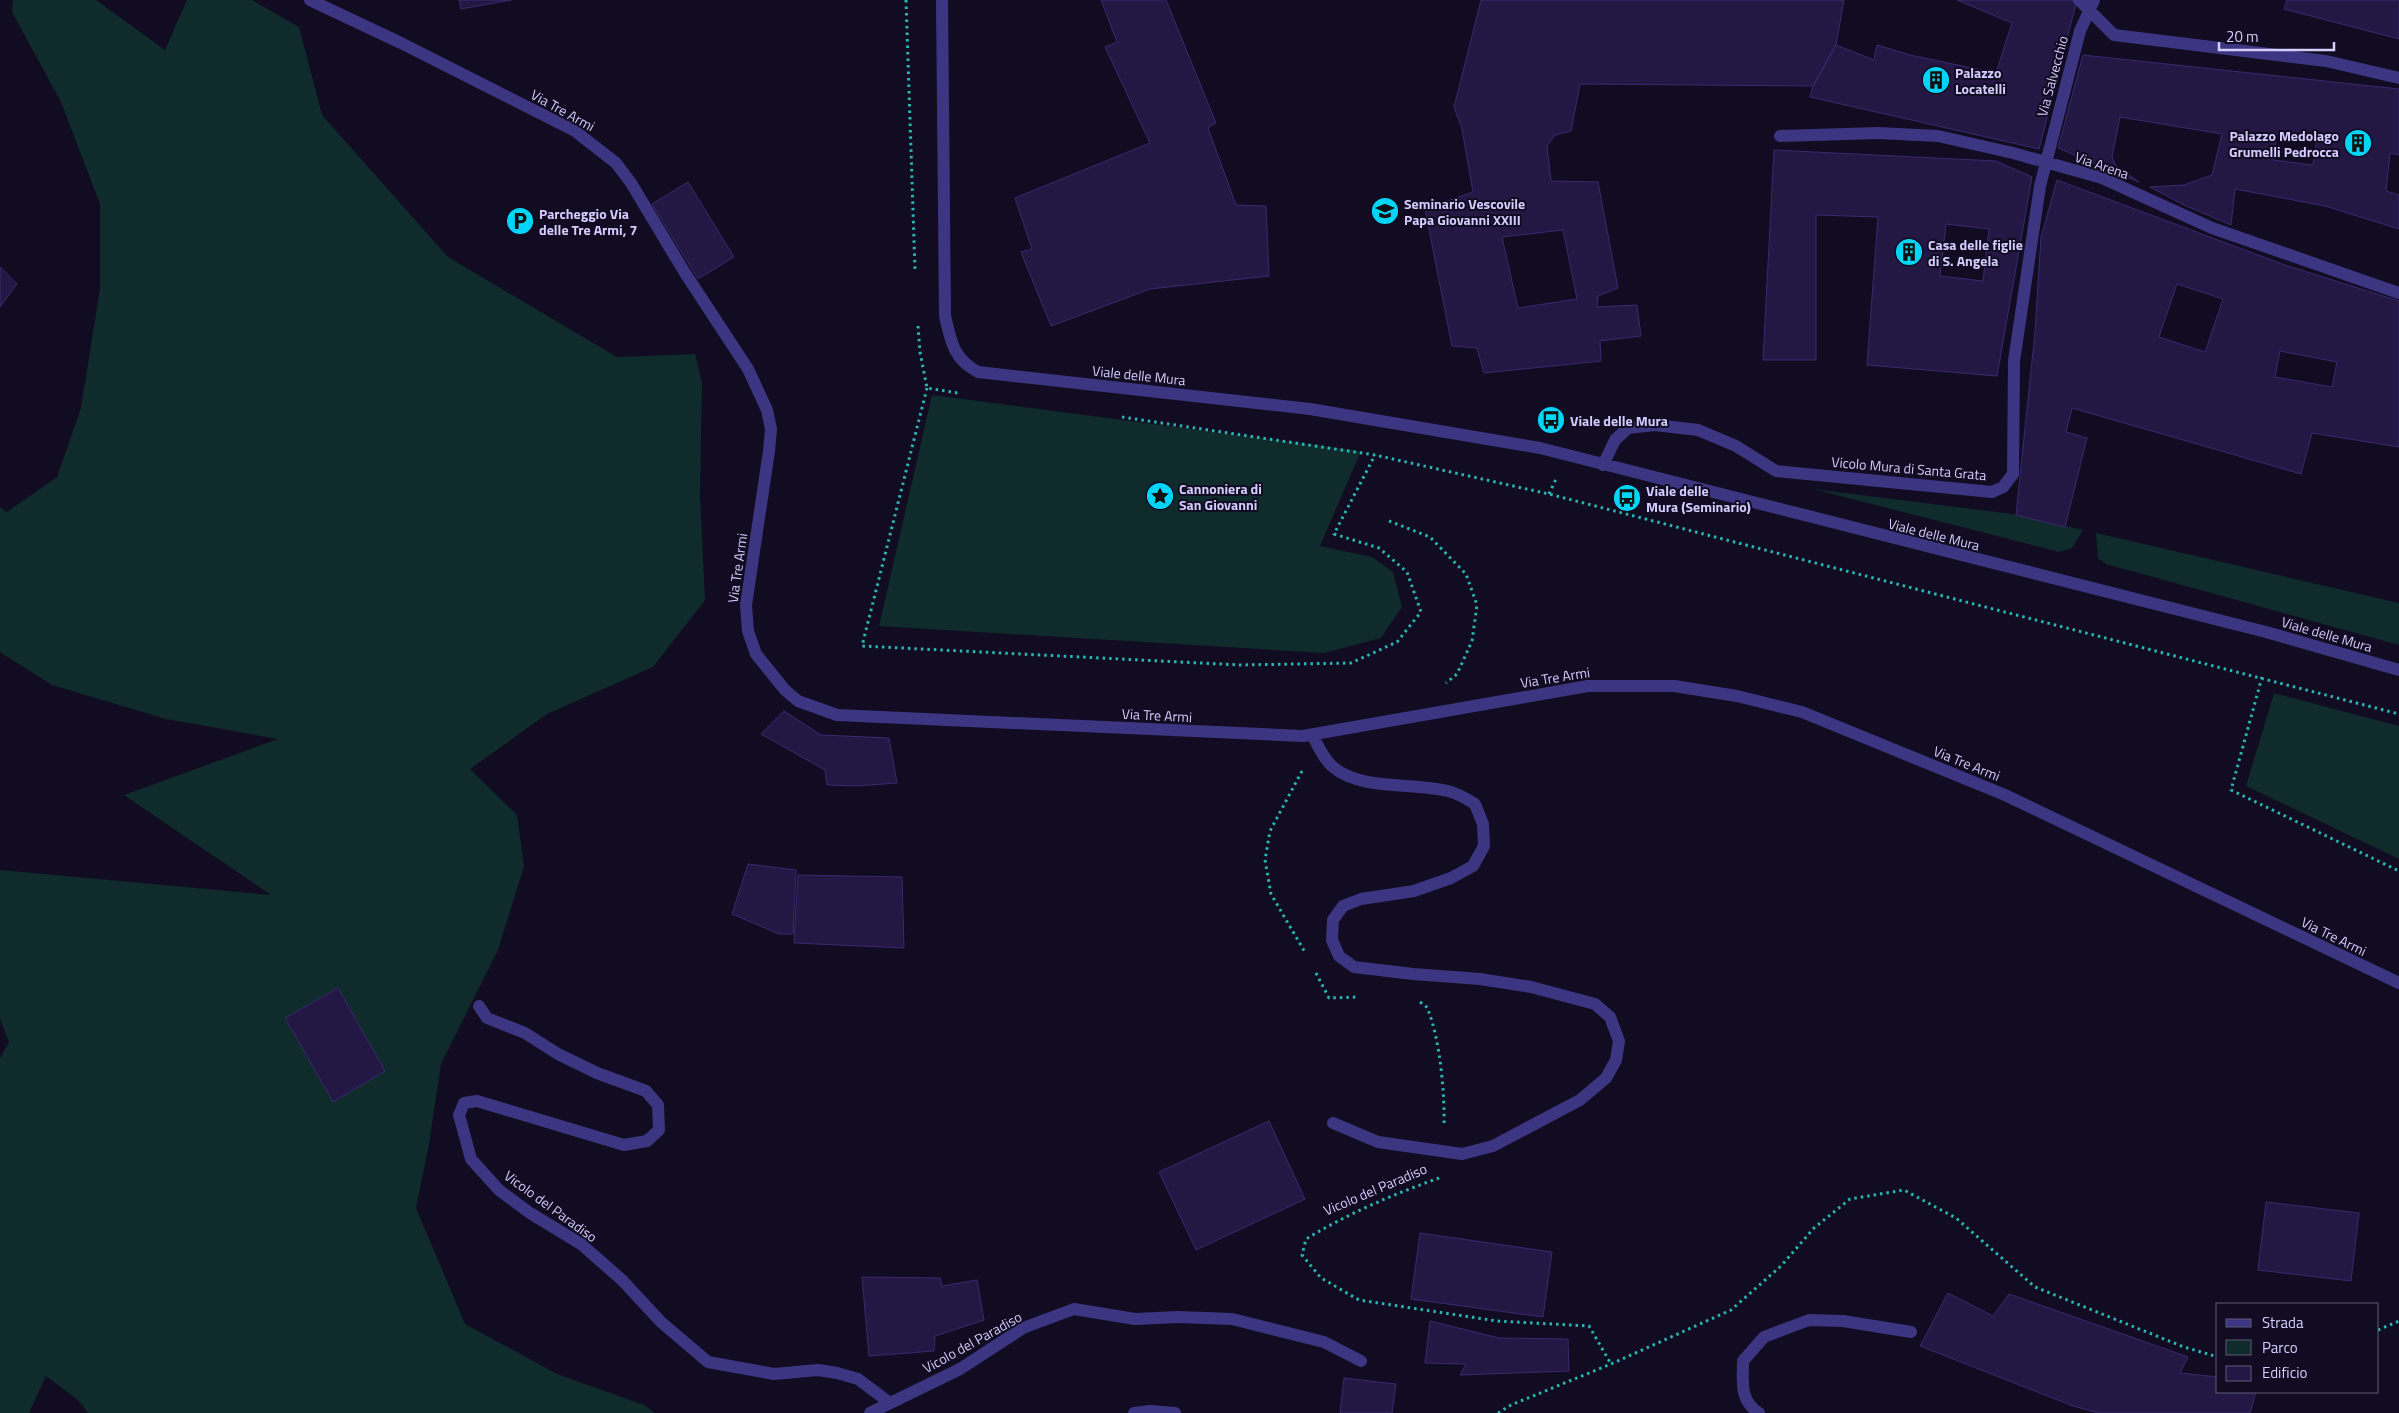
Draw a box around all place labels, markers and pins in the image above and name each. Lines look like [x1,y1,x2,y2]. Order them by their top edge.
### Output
place label: Palazzo Locatelli [1955,62,2006,99]
building icon: Palazzo Locatelli [1921,65,1951,95]
place label: Palazzo Medolago Grumelli Pedrocca [2229,125,2339,162]
building icon: Palazzo Medolago Grumelli Pedrocca [2343,128,2373,158]
place label: Seminario Vescovile Papa Giovanni XXIII [1404,193,1525,230]
school or university icon: Seminario Vescovile Papa Giovanni XXIII [1370,196,1400,226]
place label: Parcheggio Via delle Tre Armi, 7 [539,203,637,240]
parking icon: Parcheggio Via delle Tre Armi, 7 [505,206,535,236]
place label: Casa delle figlie di S. Angela [1928,234,2023,271]
building icon: Casa delle figlie di S. Angela [1894,237,1924,267]
bus stop icon: Viale delle Mura [1536,405,1566,435]
place label: Viale delle Mura [1570,410,1668,431]
place label: Cannoniera di San Giovanni [1179,478,1262,515]
place label: Viale delle Mura (Seminario) [1646,480,1751,517]
place icon: Cannoniera di San Giovanni [1145,481,1175,511]
bus stop icon: Viale delle Mura (Seminario) [1612,483,1642,513]

